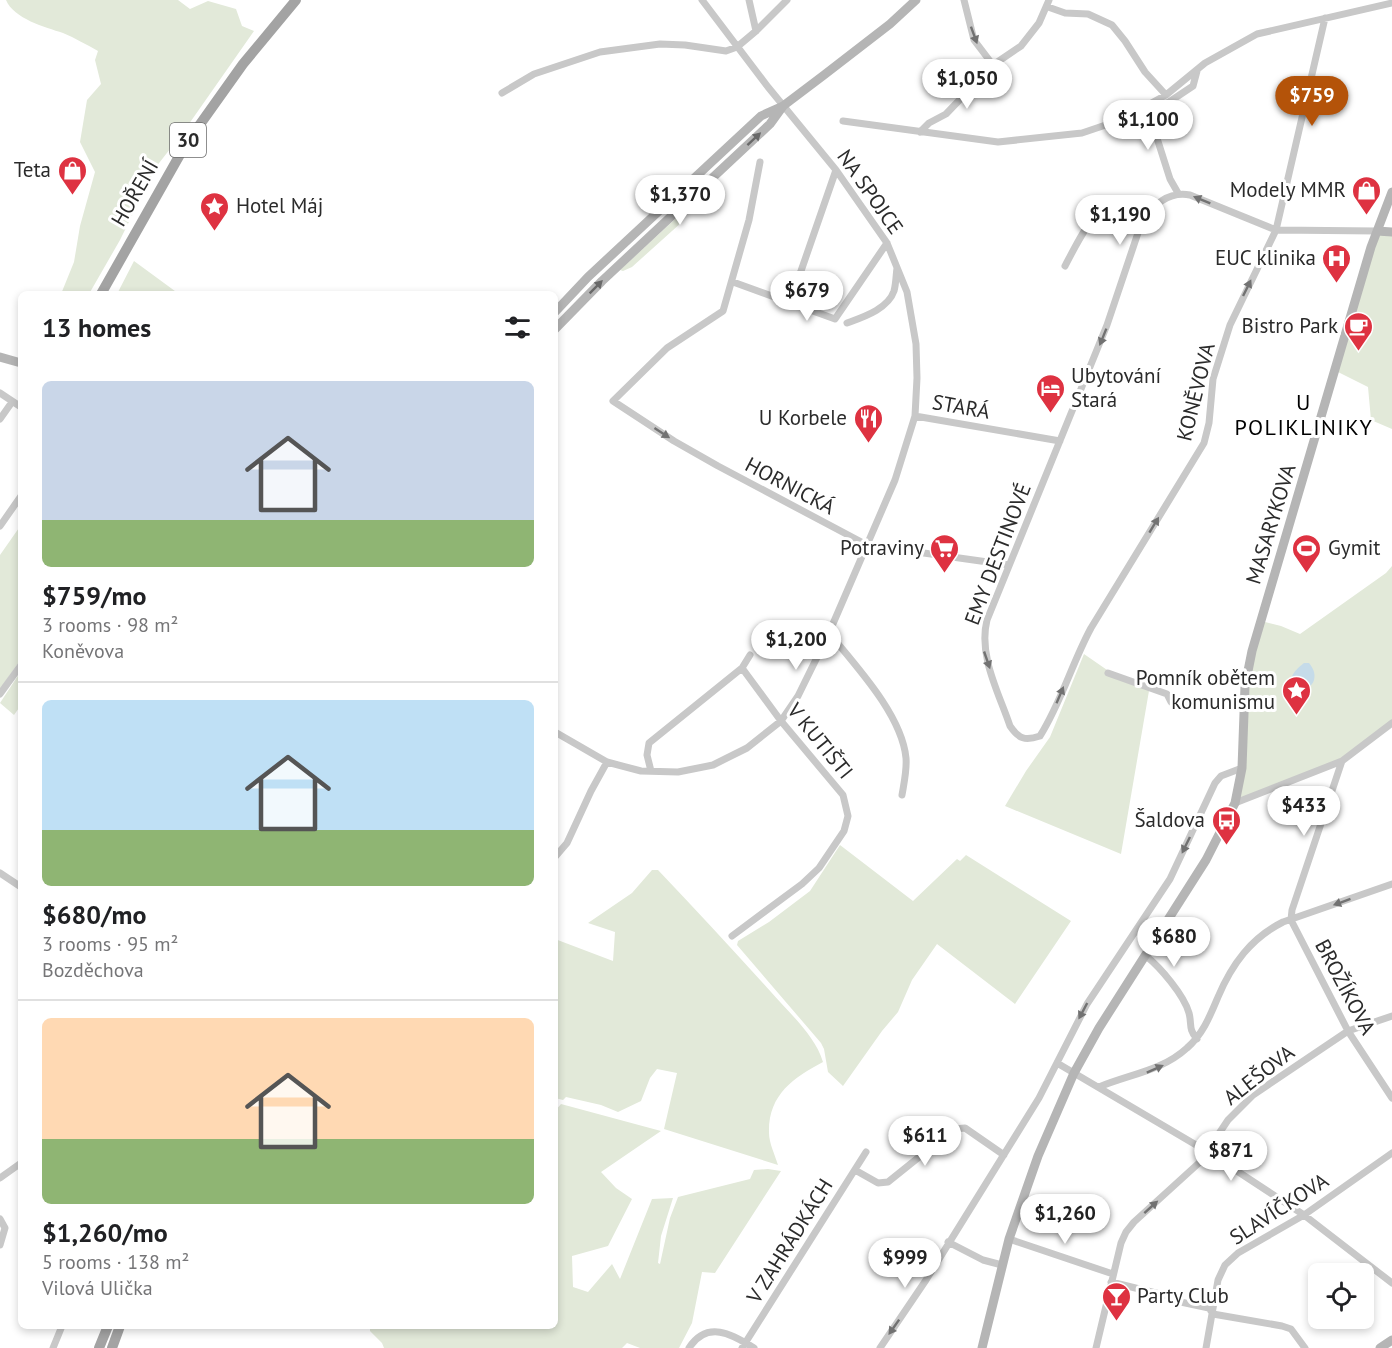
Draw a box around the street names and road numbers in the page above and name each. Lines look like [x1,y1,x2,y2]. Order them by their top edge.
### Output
road number: 30 [170,123,206,157]
street label: NA SPOJCE [831,144,909,239]
street label: HOŘENÍ [105,154,165,231]
street label: KONĚVOVA [1170,339,1221,444]
street label: STARÁ [930,388,993,425]
street label: HORNICKÁ [741,451,840,521]
street label: MASARYKOVA [1239,460,1302,587]
street label: EMY DESTINOVÉ [958,479,1037,629]
street label: V KUTIŠTI [781,696,859,784]
street label: BROŽÍKOVA [1309,934,1382,1040]
street label: ALEŠOVA [1218,1038,1300,1111]
street label: SLAVÍČKOVA [1224,1166,1334,1251]
street label: V ZAHRÁDKÁCH [740,1173,839,1309]

